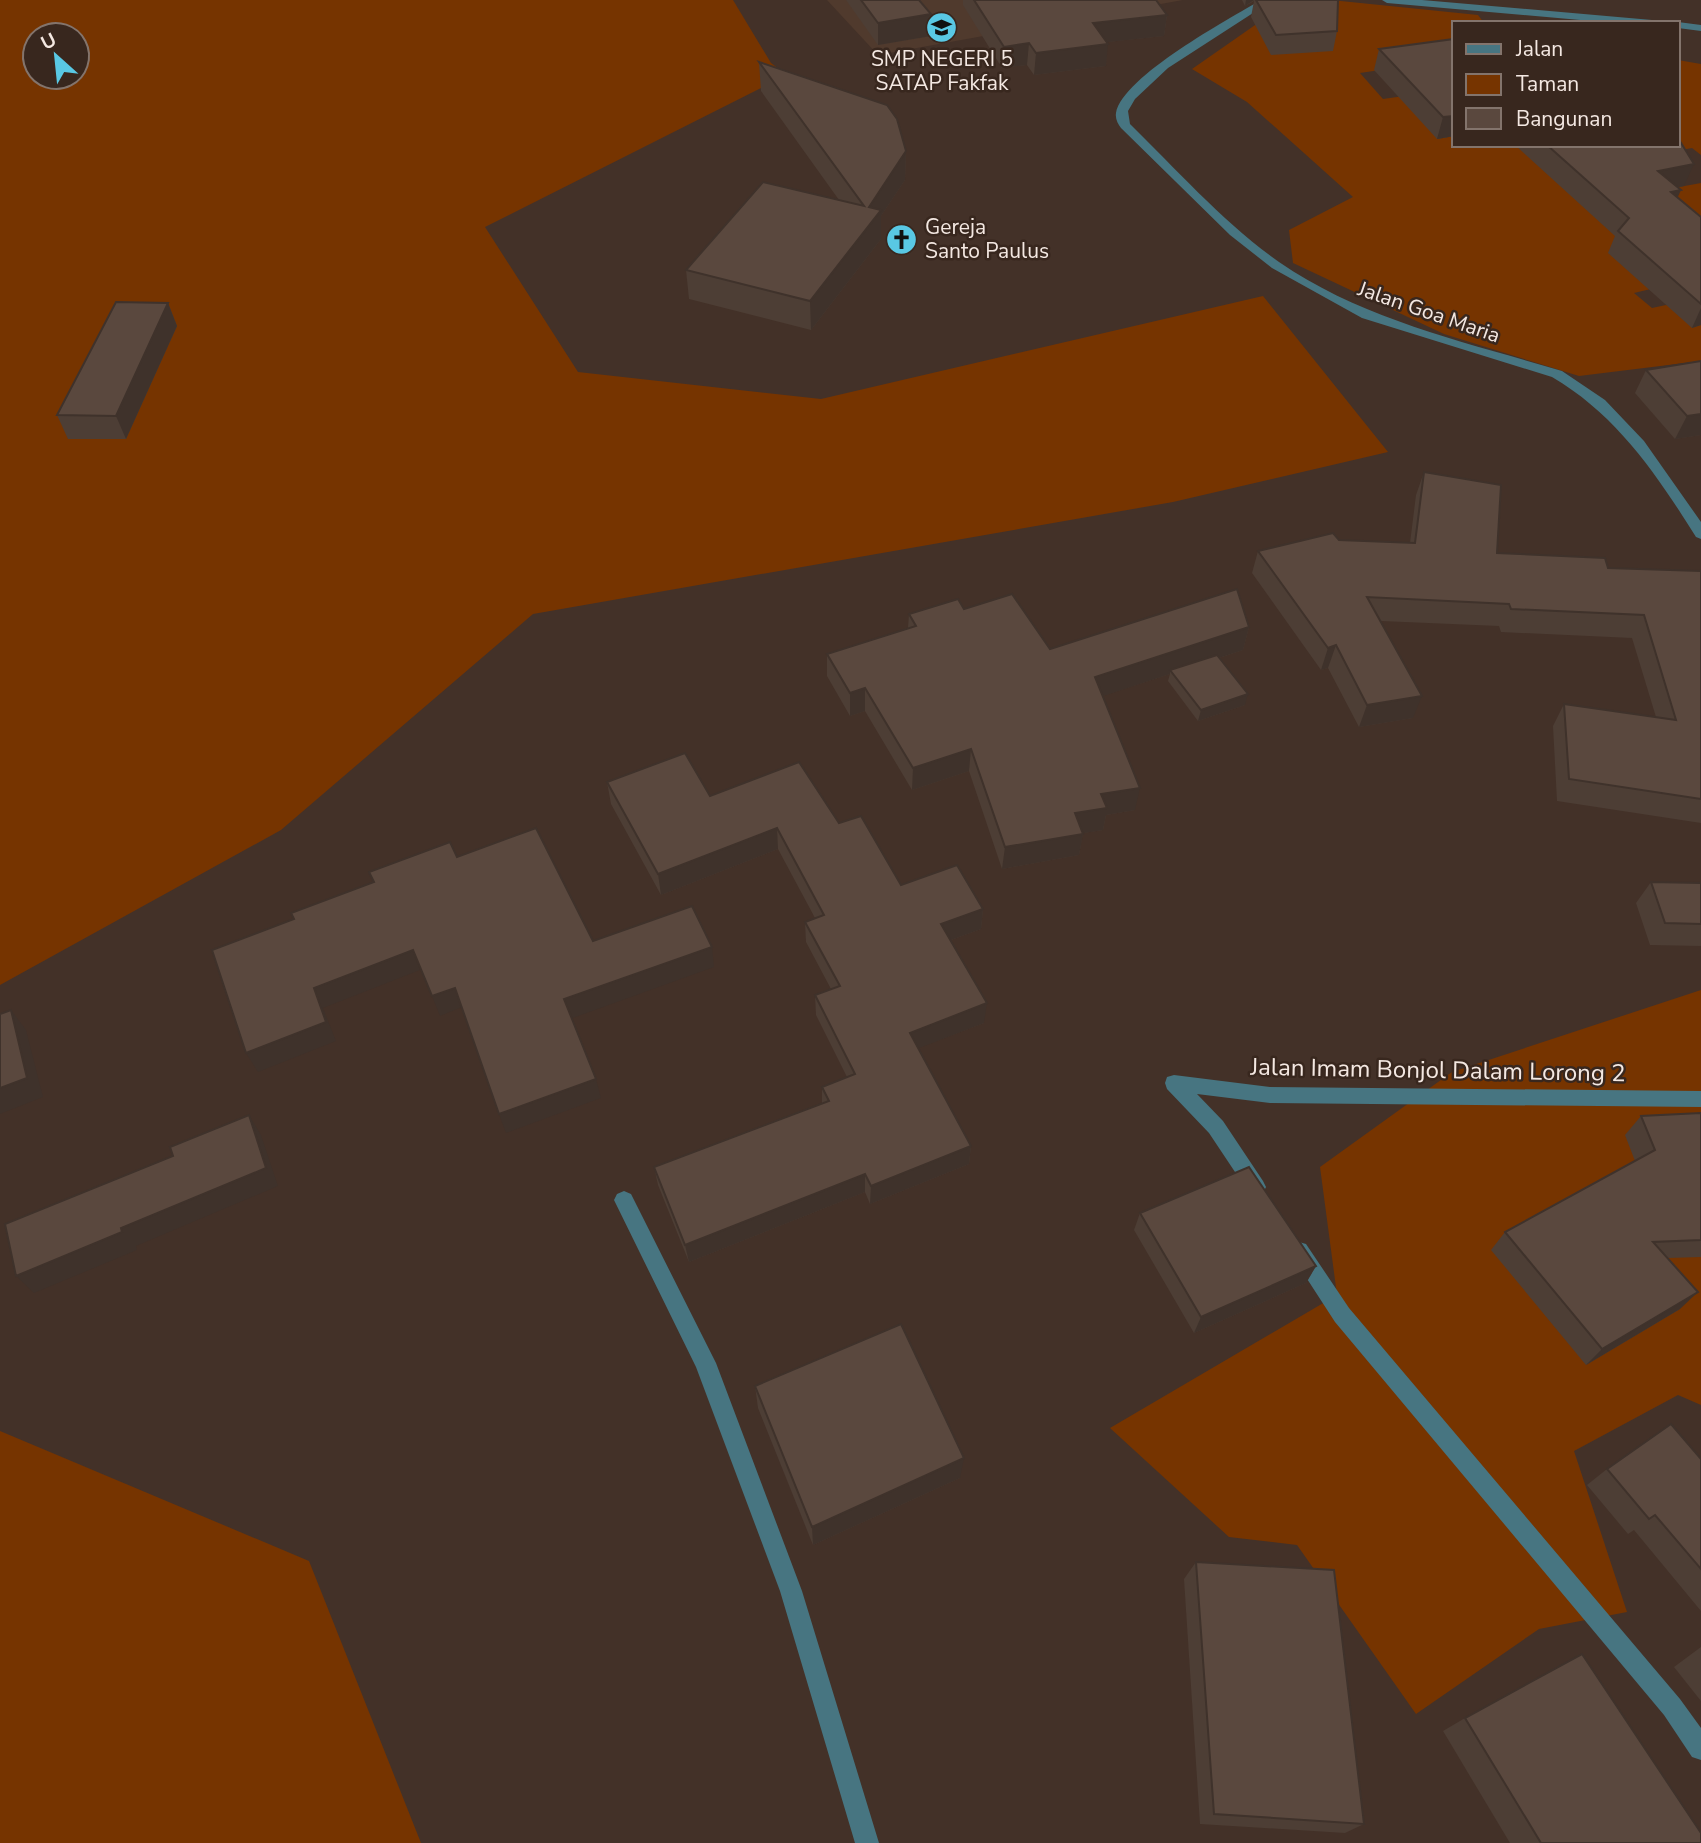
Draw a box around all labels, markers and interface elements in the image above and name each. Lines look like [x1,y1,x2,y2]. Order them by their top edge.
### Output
school or university icon: SMP NEGERI 5 SATAP Fakfak [925,10,959,44]
north arrow [21,21,91,91]
legend [1452,21,1680,147]
text: U [37,27,61,57]
text: Jalan [1515,35,1563,63]
place label: SMP NEGERI 5 SATAP Fakfak [871,45,1013,97]
text: Taman [1516,70,1579,98]
text: Bangunan [1516,105,1612,133]
place label: Gereja Santo Paulus [925,213,1049,265]
church icon: Gereja Santo Paulus [885,222,919,256]
street label: Jalan Goa Maria [1353,274,1504,349]
street label: Jalan Imam Bonjol Dalam Lorong 2 [1249,1051,1626,1089]

